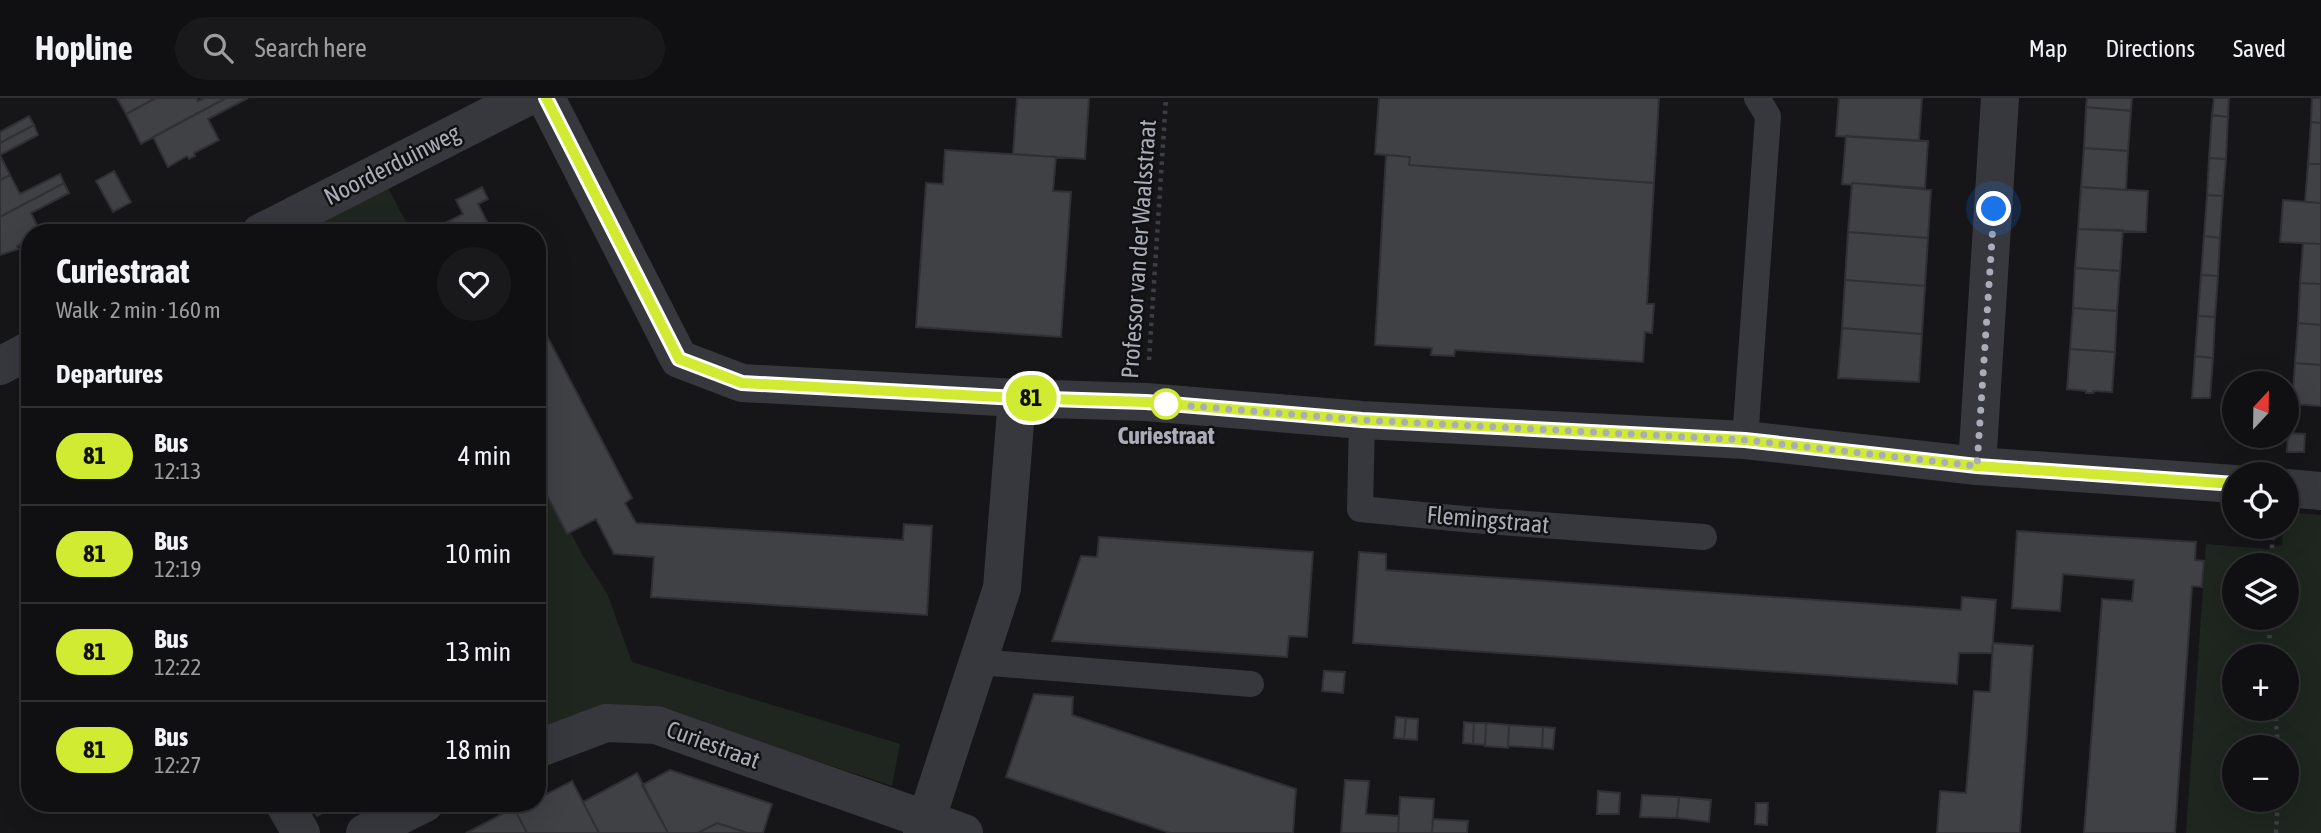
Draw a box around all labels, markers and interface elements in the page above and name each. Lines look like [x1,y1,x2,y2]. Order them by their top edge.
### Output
search box [175,17,665,80]
text: Hopline [35,29,133,67]
icon: search [199,29,237,67]
text: Search here [255,33,367,63]
text: Map [2029,35,2067,62]
text: Directions [2105,35,2195,62]
text: Saved [2233,35,2286,62]
street label: Noorderduinweg [319,118,465,210]
street label: Professor van der Waalsstraat [1116,118,1161,379]
your location [1976,191,2011,226]
button: heart [437,247,511,321]
text: Curiestraat [56,252,190,290]
text: Walk · 2 min · 160 m [56,297,220,323]
text: Departures [56,359,163,389]
north arrow [2222,371,2300,448]
map controls [2222,371,2299,812]
line badge: 81 [1000,375,1062,421]
text: 81 [1020,384,1042,411]
marker: Curiestraat [1151,389,1181,419]
place label: Curiestraat [1117,422,1215,449]
text: Bus [154,428,188,458]
text: 4 min [458,441,511,471]
text: 81 [83,442,106,469]
text: 12:13 [154,458,201,484]
button: locate [2222,462,2299,539]
street label: Flemingstraat [1426,501,1550,538]
text: Bus [154,526,188,556]
text: 10 min [446,539,511,569]
text: 81 [83,540,106,567]
button: layers [2222,553,2299,630]
text: 12:19 [154,556,201,582]
text: Bus [154,624,188,654]
text: 13 min [446,637,511,667]
text: 81 [83,638,106,665]
button: + [2222,644,2299,721]
text: 12:22 [154,654,201,680]
street label: Curiestraat [663,715,763,774]
text: Bus [154,722,188,752]
text: 18 min [446,735,511,765]
button: − [2222,735,2299,812]
text: 81 [83,736,106,763]
text: 12:27 [154,752,201,778]

